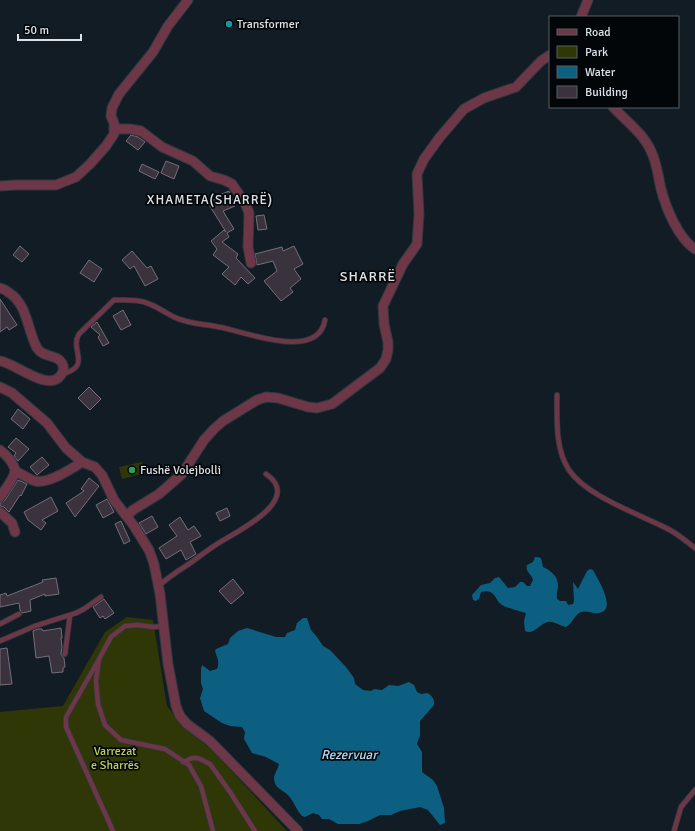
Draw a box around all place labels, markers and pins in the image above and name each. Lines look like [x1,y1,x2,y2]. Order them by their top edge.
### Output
place label: Transformer [237,17,300,32]
marker: Transformer [224,19,234,29]
place label: Fushë Volejbolli [140,463,221,478]
marker: Fushë Volejbolli [127,465,137,475]

